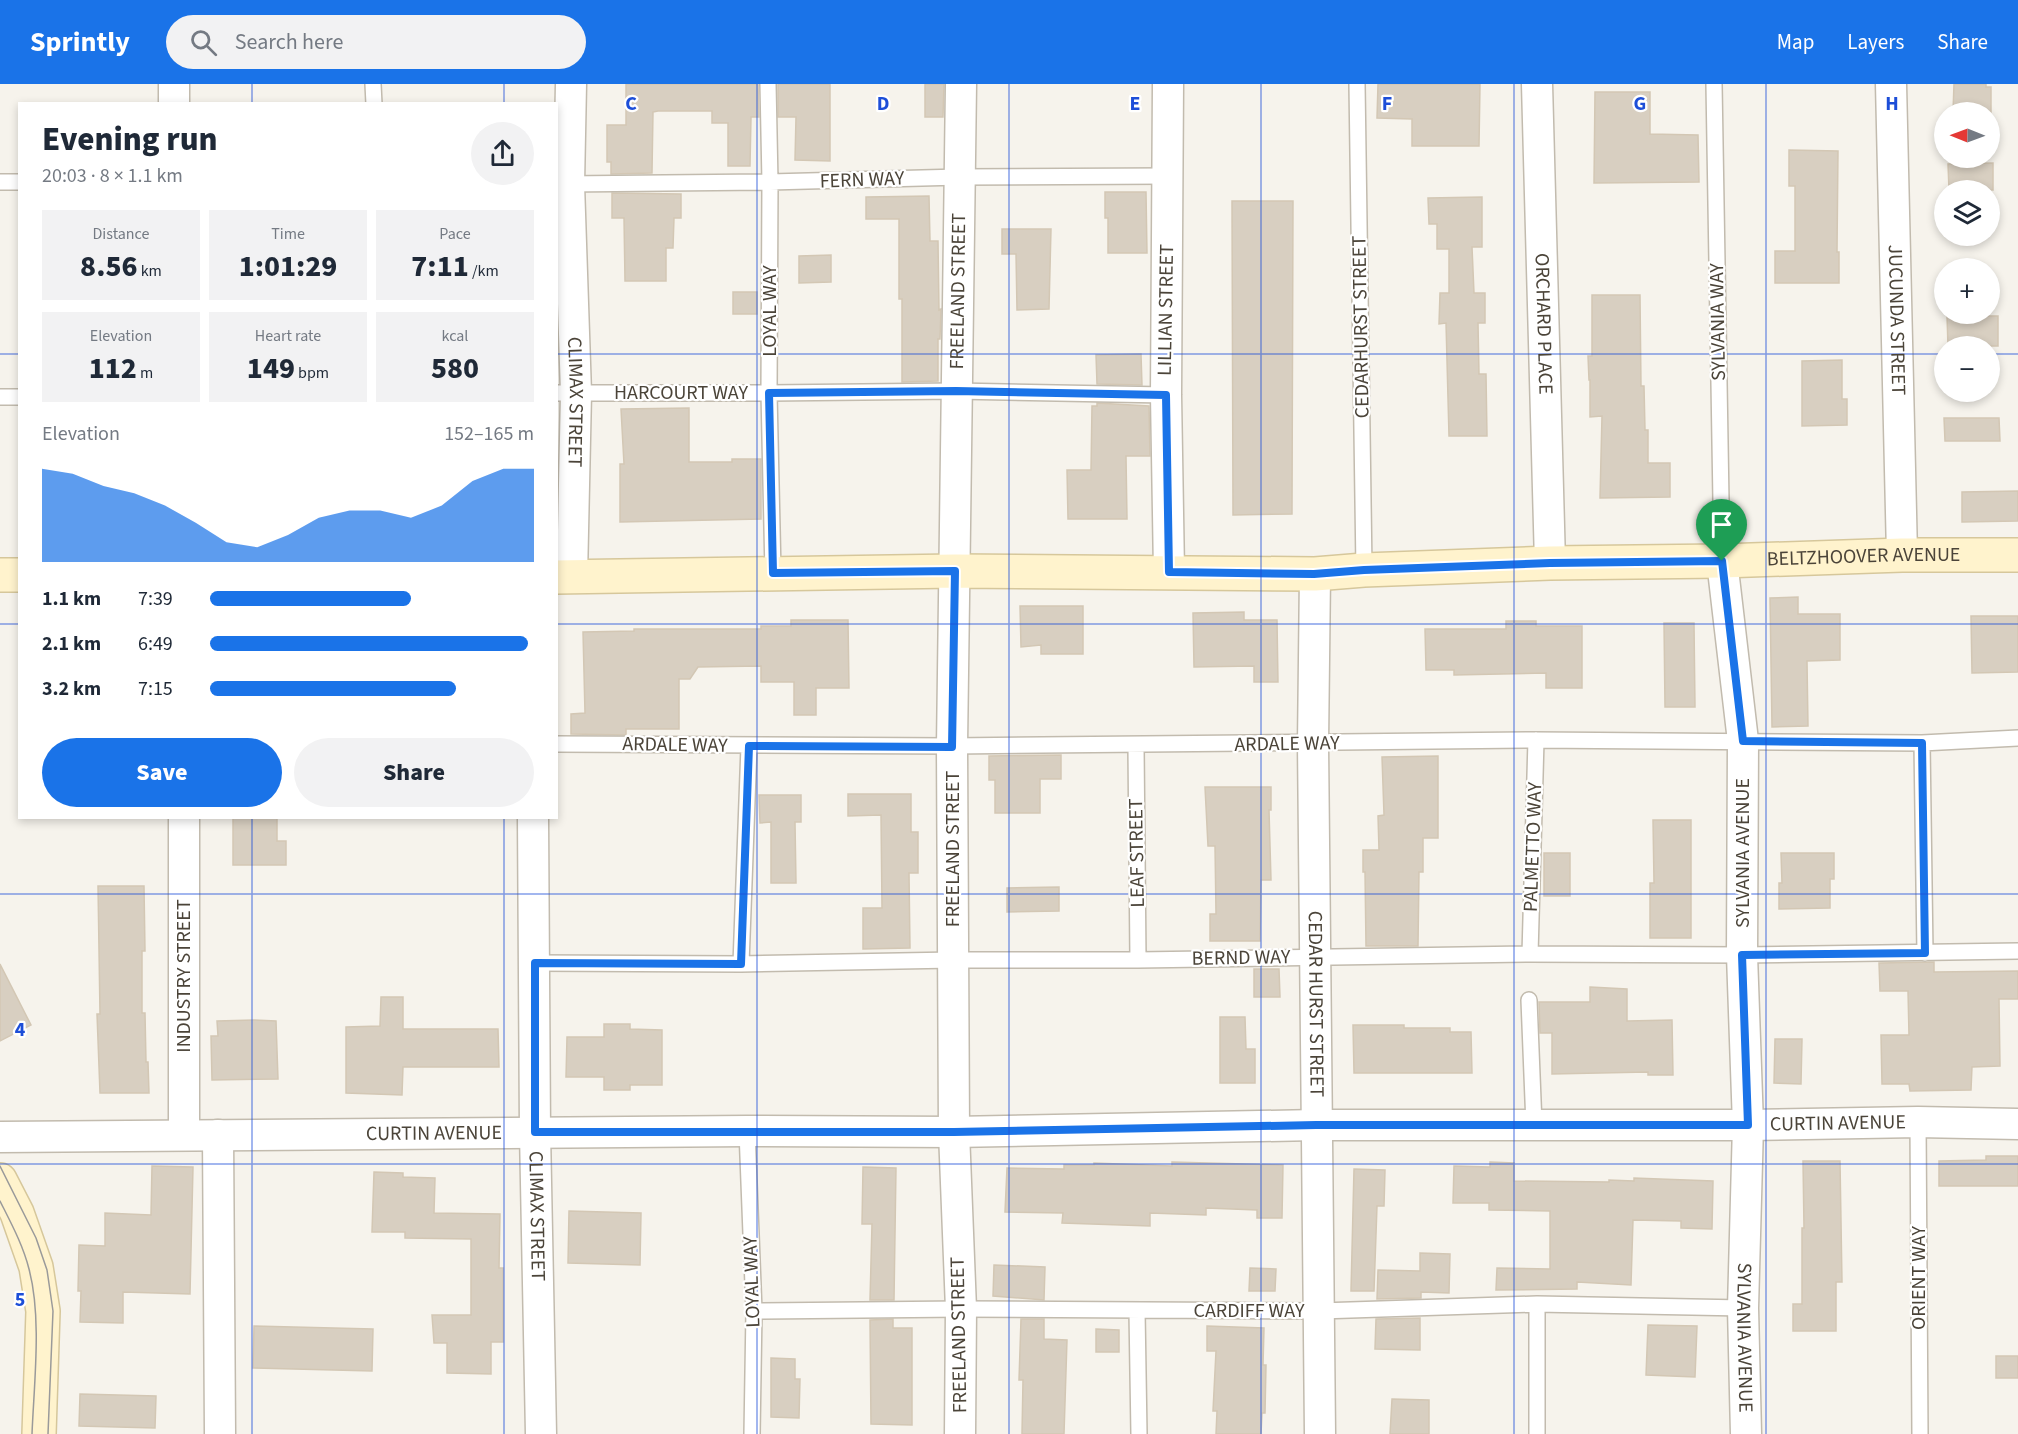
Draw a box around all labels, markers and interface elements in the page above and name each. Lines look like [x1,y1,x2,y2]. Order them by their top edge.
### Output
search box [166,15,586,69]
text: Sprintly [30,22,130,62]
icon: search [187,26,220,59]
text: Search here [235,26,343,58]
text: Map [1777,27,1814,57]
text: Layers [1847,27,1904,57]
text: Share [1937,27,1988,57]
text: C [625,90,637,118]
text: D [877,90,889,118]
text: E [1130,90,1140,118]
text: F [1382,90,1392,118]
text: G [1634,90,1646,118]
text: H [1885,90,1899,118]
north arrow [1934,102,2000,168]
map controls [1934,102,2000,402]
text: Evening run [42,116,218,163]
button: share [471,122,534,185]
text: 20:03 · 8 × 1.1 km [42,162,183,190]
street label: FERN WAY [819,165,905,195]
button: layers [1934,180,2000,246]
street label: FREELAND STREET [943,212,973,370]
text: Distance [93,223,149,245]
text: Time [271,223,305,245]
text: Pace [439,223,471,245]
street label: CEDARHURST STREET [1345,235,1377,418]
street label: LILLIAN STREET [1151,244,1181,376]
street label: JUCUNDA STREET [1881,244,1912,396]
text: 8.56 [80,245,137,288]
text: 1:01:29 [239,245,337,288]
text: 7:11 [411,245,469,288]
street label: ORCHARD PLACE [1528,253,1559,395]
button: + [1934,258,2000,324]
text: km [137,260,162,282]
text: /km [469,260,499,282]
street label: SYLVANIA WAY [1703,262,1733,381]
street label: LOYAL WAY [756,265,784,357]
text: Elevation [90,325,152,347]
text: Heart rate [255,325,321,347]
text: kcal [442,325,468,347]
street label: CLIMAX STREET [560,336,590,468]
button: − [1934,336,2000,402]
text: 112 [89,347,137,390]
text: 149 [247,347,295,390]
text: 580 [431,347,479,390]
text: m [137,362,153,384]
text: bpm [295,362,329,384]
street label: HARCOURT WAY [614,379,748,407]
text: Elevation [42,420,120,448]
text: 152–165 m [444,420,534,448]
pin [1696,499,1747,561]
icon: arrive [1705,508,1738,541]
street label: BELTZHOOVER AVENUE [1766,541,1960,573]
text: 1.1 km [42,585,101,613]
text: 7:39 [138,585,173,613]
text: 2.1 km [42,630,101,658]
text: 6:49 [138,630,173,658]
text: 3.2 km [42,675,101,703]
text: 7:15 [138,675,173,703]
street label: ARDALE WAY [1234,729,1340,759]
street label: ARDALE WAY [622,730,728,760]
button: Save [42,738,282,807]
button: Share [294,738,534,807]
street label: FREELAND STREET [939,771,967,927]
street label: SYLVANIA AVENUE [1729,778,1757,928]
street label: PALMETTO WAY [1517,781,1549,913]
street label: LEAF STREET [1122,798,1152,908]
street label: INDUSTRY STREET [170,899,198,1053]
street label: CEDAR HURST STREET [1301,911,1331,1098]
street label: BERND WAY [1191,943,1291,973]
text: 4 [15,1016,26,1044]
street label: CURTIN AVENUE [1770,1108,1906,1139]
street label: CURTIN AVENUE [366,1119,502,1148]
street label: CLIMAX STREET [521,1151,552,1282]
street label: ORIENT WAY [1905,1226,1933,1330]
street label: LOYAL WAY [736,1235,768,1328]
street label: FREELAND STREET [944,1256,974,1413]
street label: SYLVANIA AVENUE [1729,1262,1759,1413]
text: 5 [15,1286,25,1314]
street label: CARDIFF WAY [1194,1297,1305,1325]

